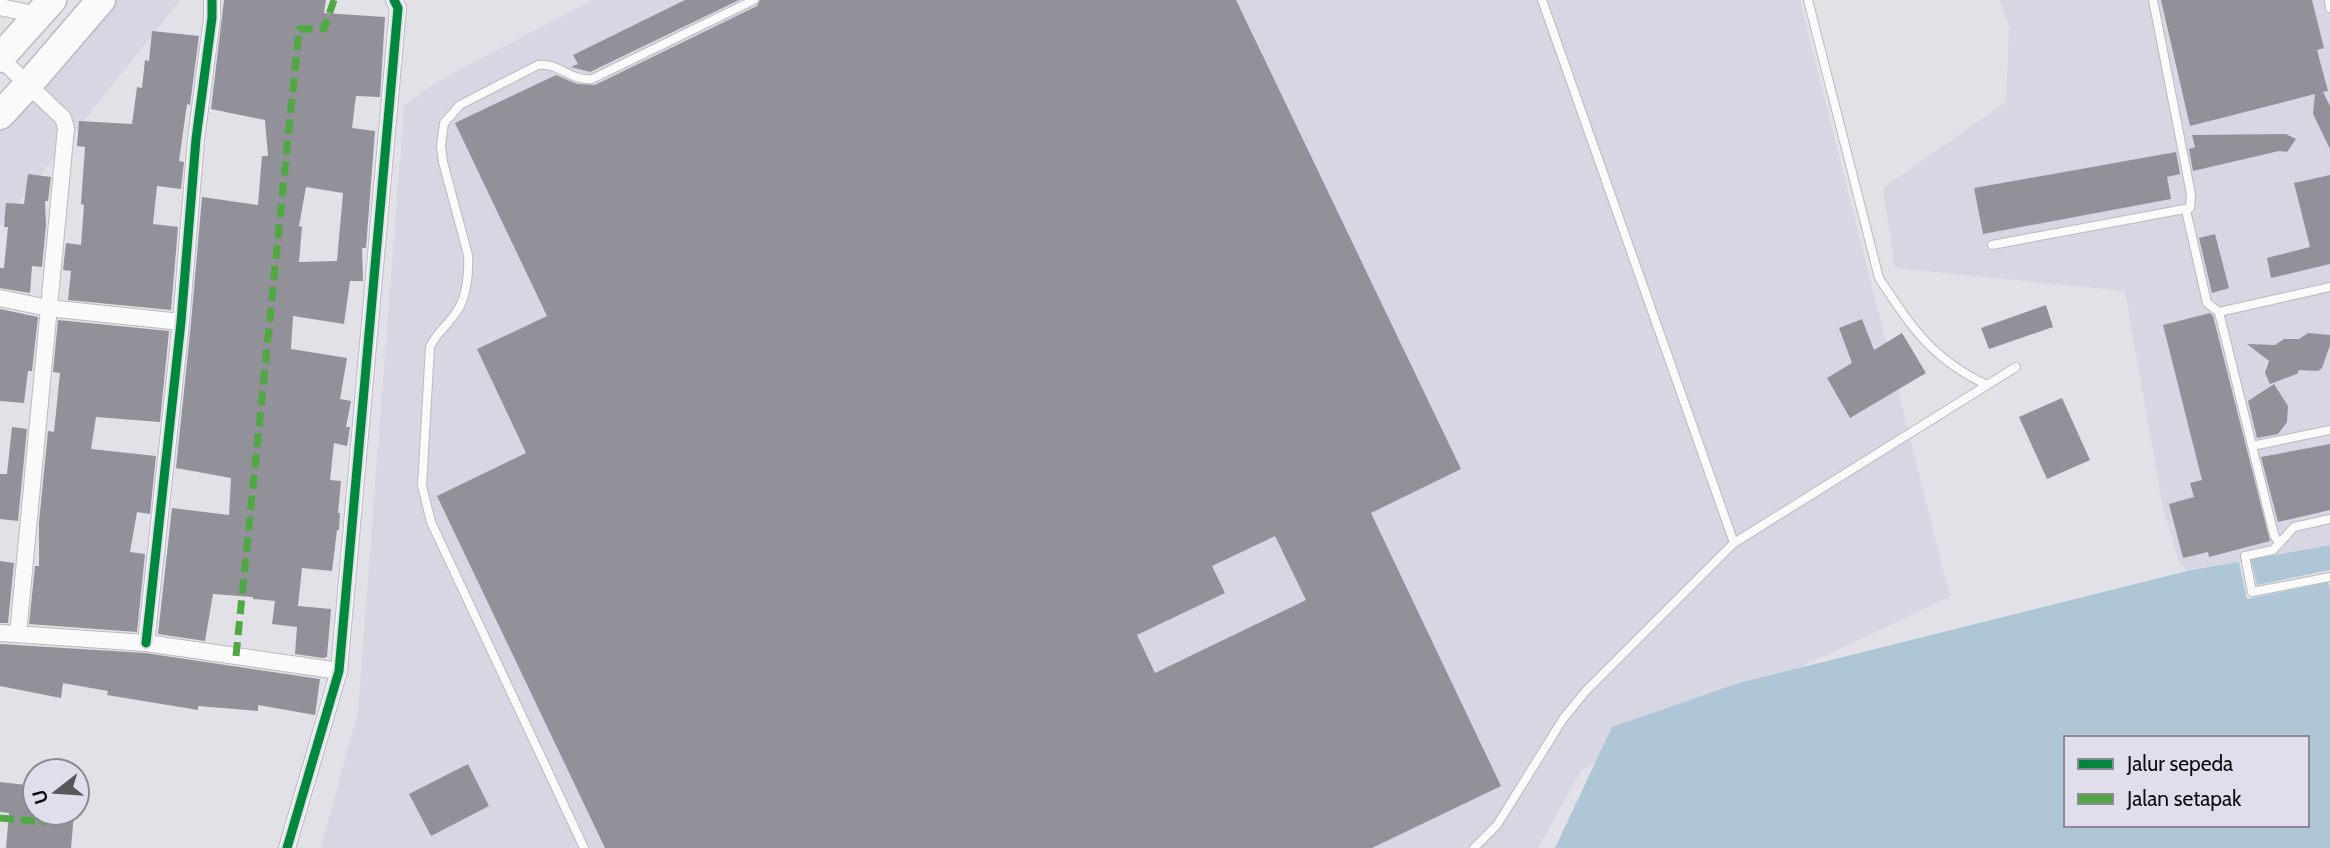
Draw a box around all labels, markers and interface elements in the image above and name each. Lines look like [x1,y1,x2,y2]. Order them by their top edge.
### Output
legend [2064,736,2309,827]
text: Jalur sepeda [2126,751,2233,776]
north arrow [21,757,91,827]
text: Jalan setapak [2126,786,2242,811]
text: U [27,787,53,807]

